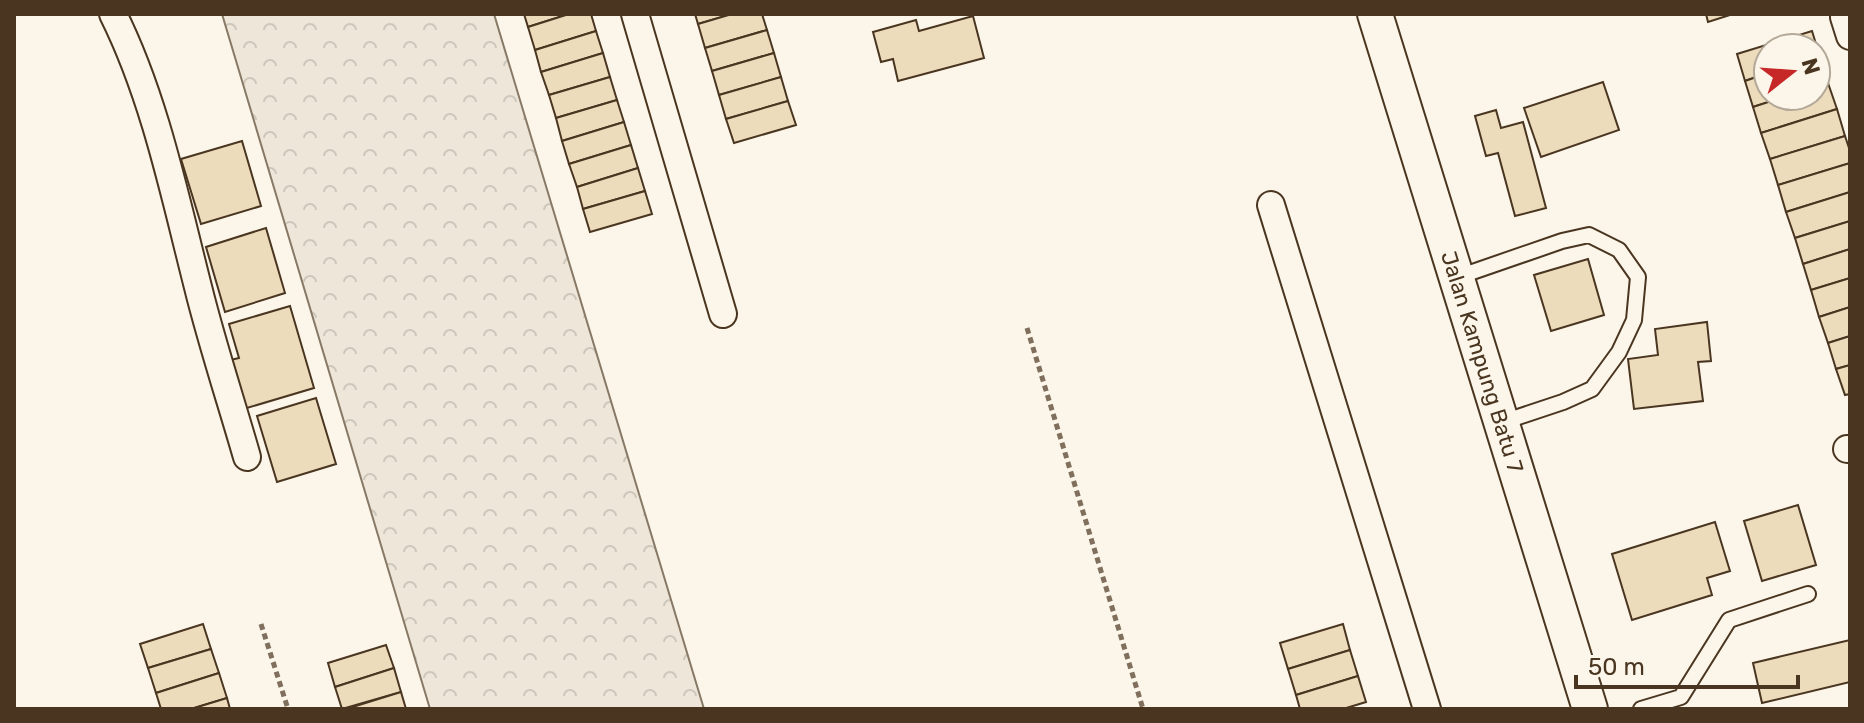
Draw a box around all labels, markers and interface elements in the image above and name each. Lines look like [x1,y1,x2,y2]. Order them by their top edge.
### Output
north arrow [1752,32,1832,112]
text: N [1795,55,1826,78]
street label: Jalan Kampung Batu 7 [1435,248,1529,476]
scale bar [1576,639,1798,689]
text: 50 m [1588,653,1645,681]

